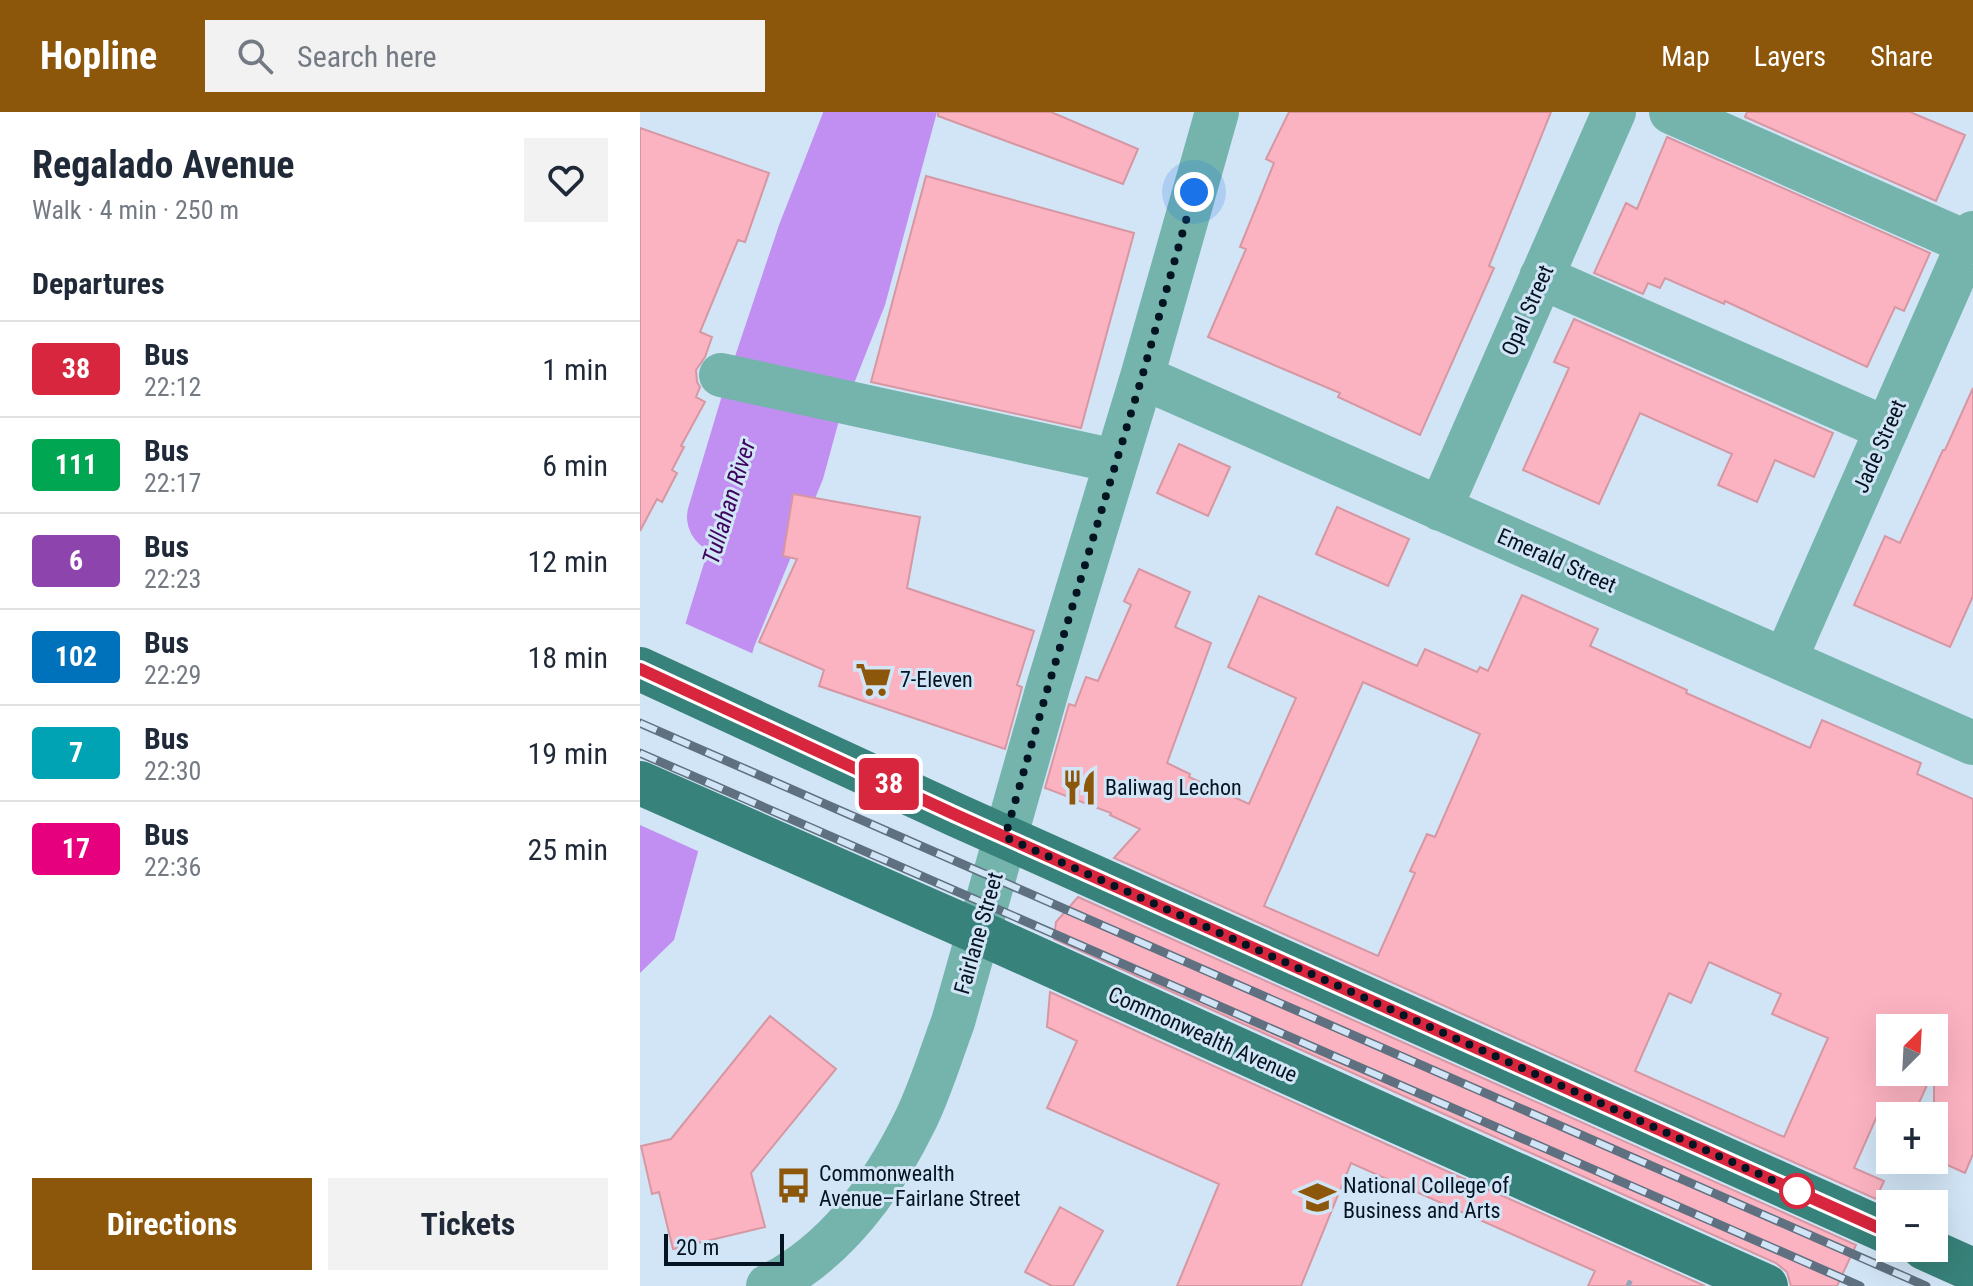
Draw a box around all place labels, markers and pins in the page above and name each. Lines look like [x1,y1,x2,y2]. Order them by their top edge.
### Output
supermarket icon: 7-Eleven [855,660,893,698]
place label: 7-Eleven [900,667,973,692]
restaurant icon: Baliwag Lechon [1060,768,1098,806]
place label: Baliwag Lechon [1105,775,1242,800]
place label: Commonwealth Avenue–Fairlane Street [819,1161,1021,1211]
bus stop icon: Commonwealth Avenue–Fairlane Street [774,1167,812,1205]
place label: National College of Business and Arts [1343,1173,1509,1223]
unlabelled marker [1780,1174,1814,1208]
school or university icon: National College of Business and Arts [1298,1179,1336,1217]

